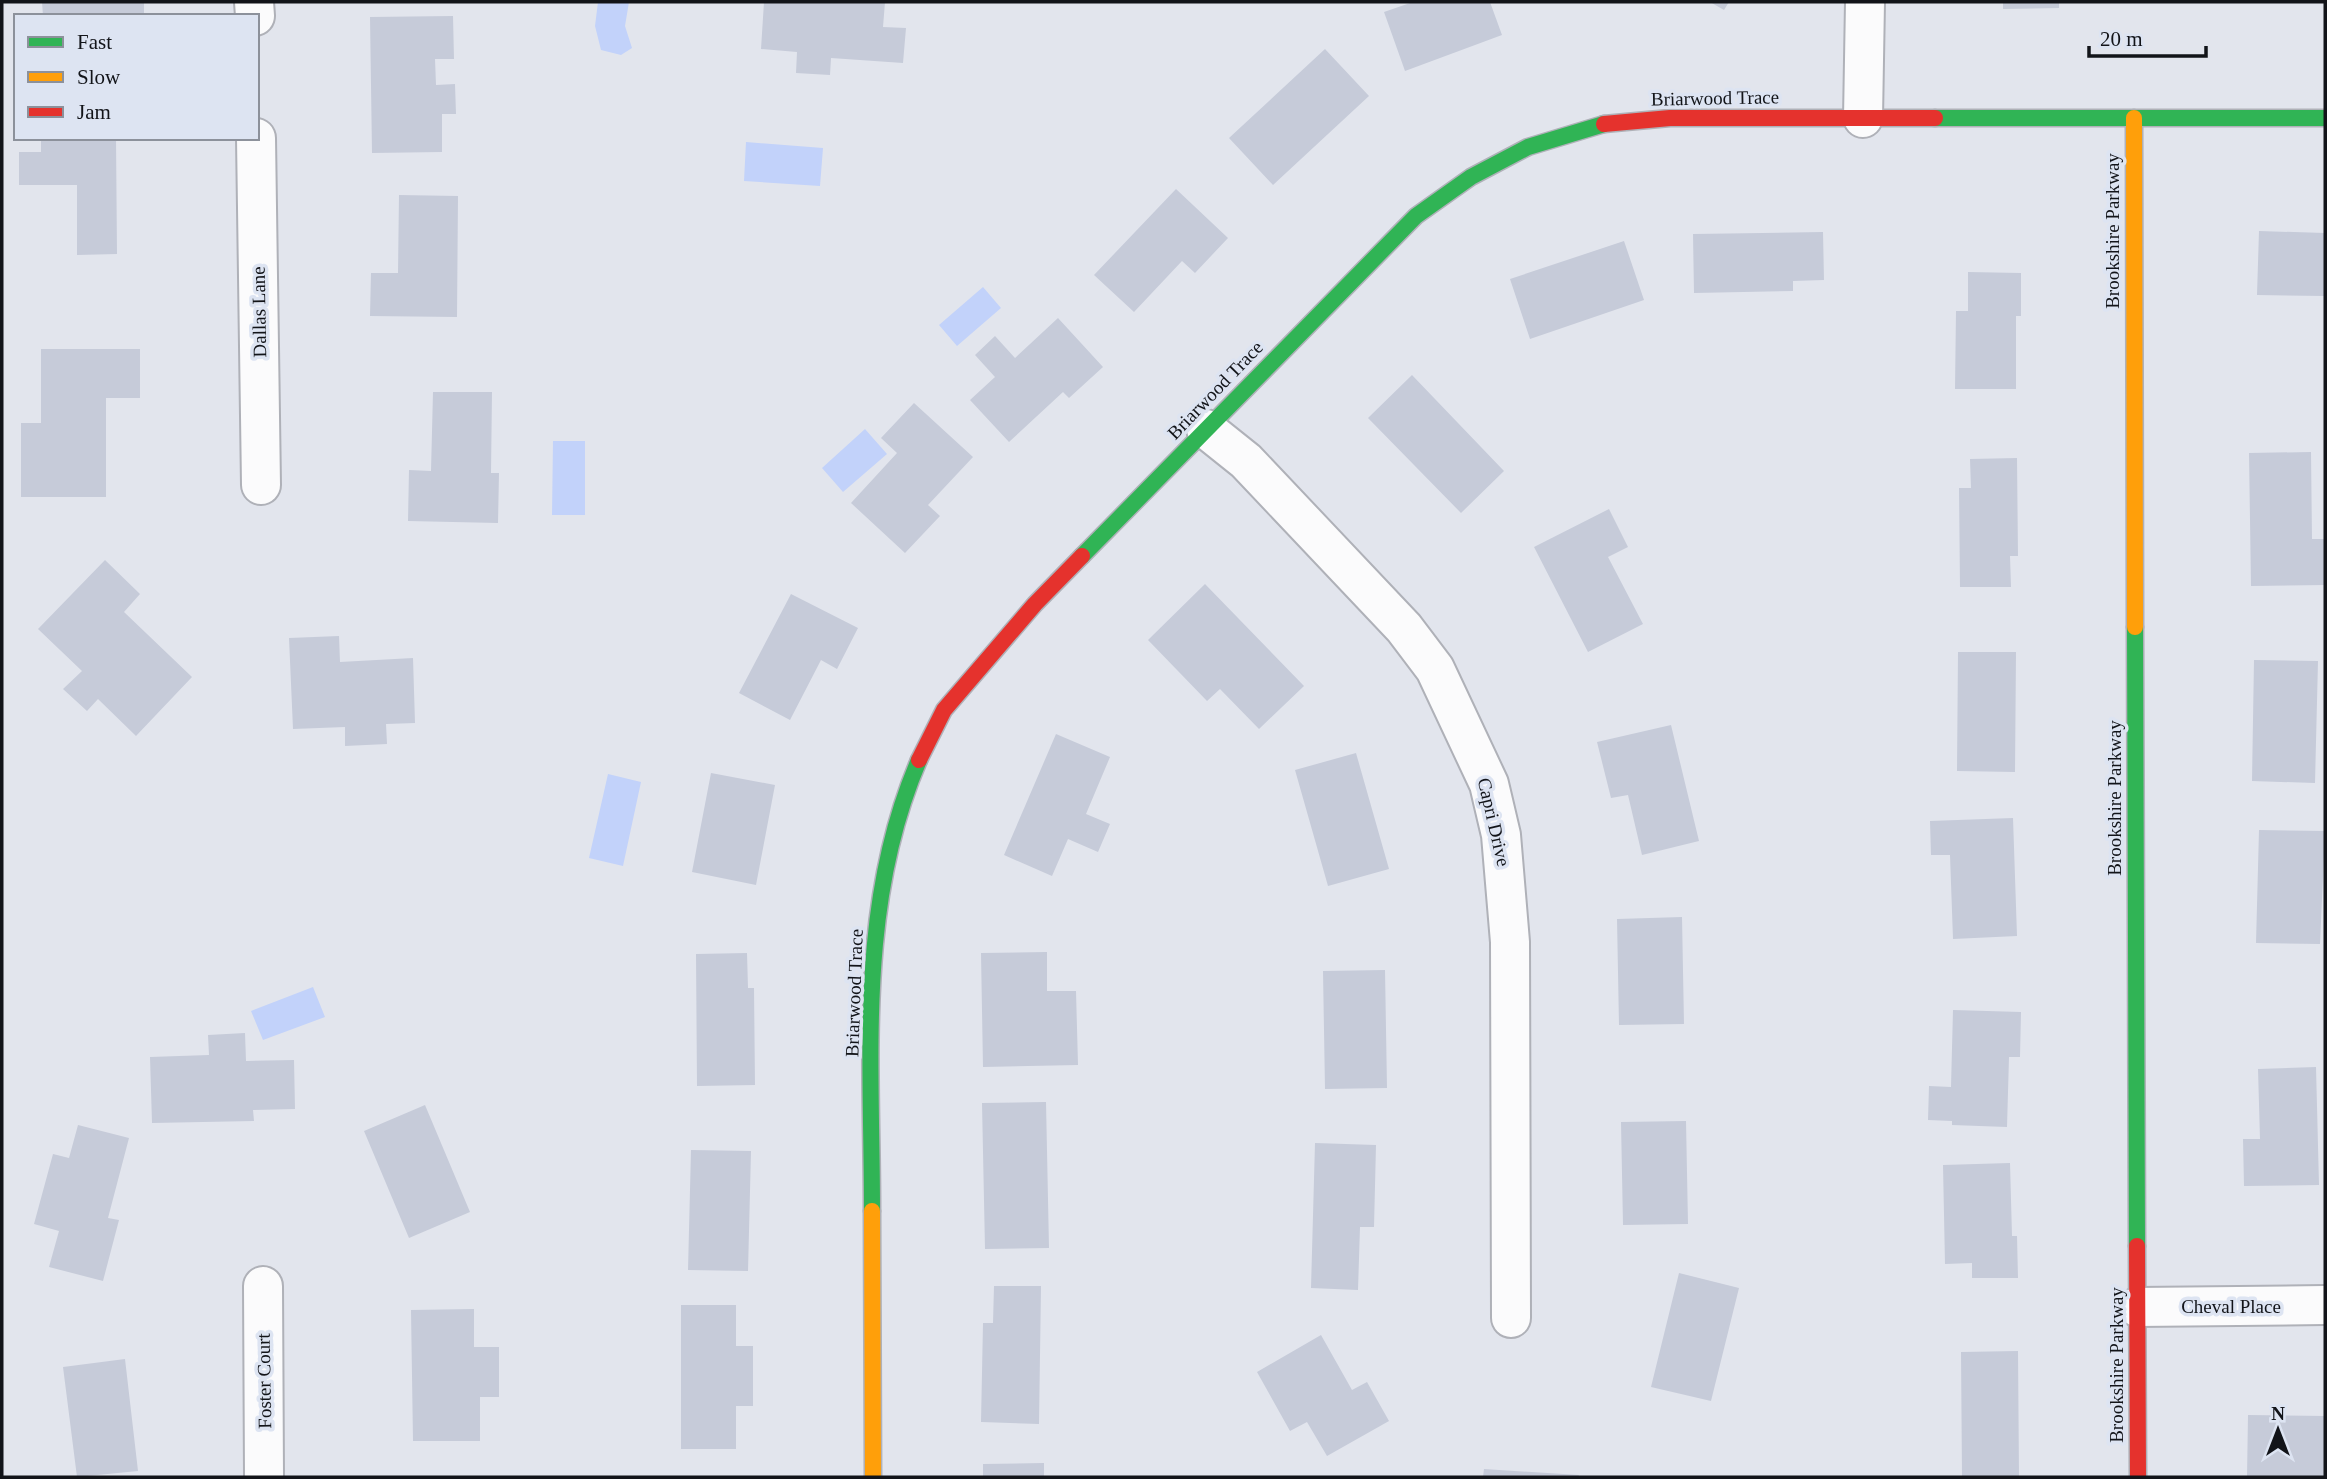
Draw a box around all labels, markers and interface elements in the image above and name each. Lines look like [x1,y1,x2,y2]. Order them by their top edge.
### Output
legend [14,14,259,140]
scale bar [2089,14,2206,58]
text: 20 m [2100,27,2143,51]
text: Fast [77,30,112,54]
text: Slow [77,65,121,89]
street label: Briarwood Trace [1651,86,1779,110]
text: Jam [77,100,111,124]
street label: Brookshire Parkway [2102,153,2123,309]
street label: Dallas Lane [248,266,270,358]
street label: Briarwood Trace [1163,337,1267,443]
street label: Brookshire Parkway [2104,720,2125,876]
street label: Capri Drive [1474,776,1514,868]
street label: Briarwood Trace [841,929,867,1057]
street label: Brookshire Parkway [2106,1287,2127,1443]
street label: Cheval Place [2181,1296,2281,1317]
street label: Foster Court [253,1332,275,1429]
north arrow [2243,1395,2313,1465]
text: N [2271,1403,2285,1424]

